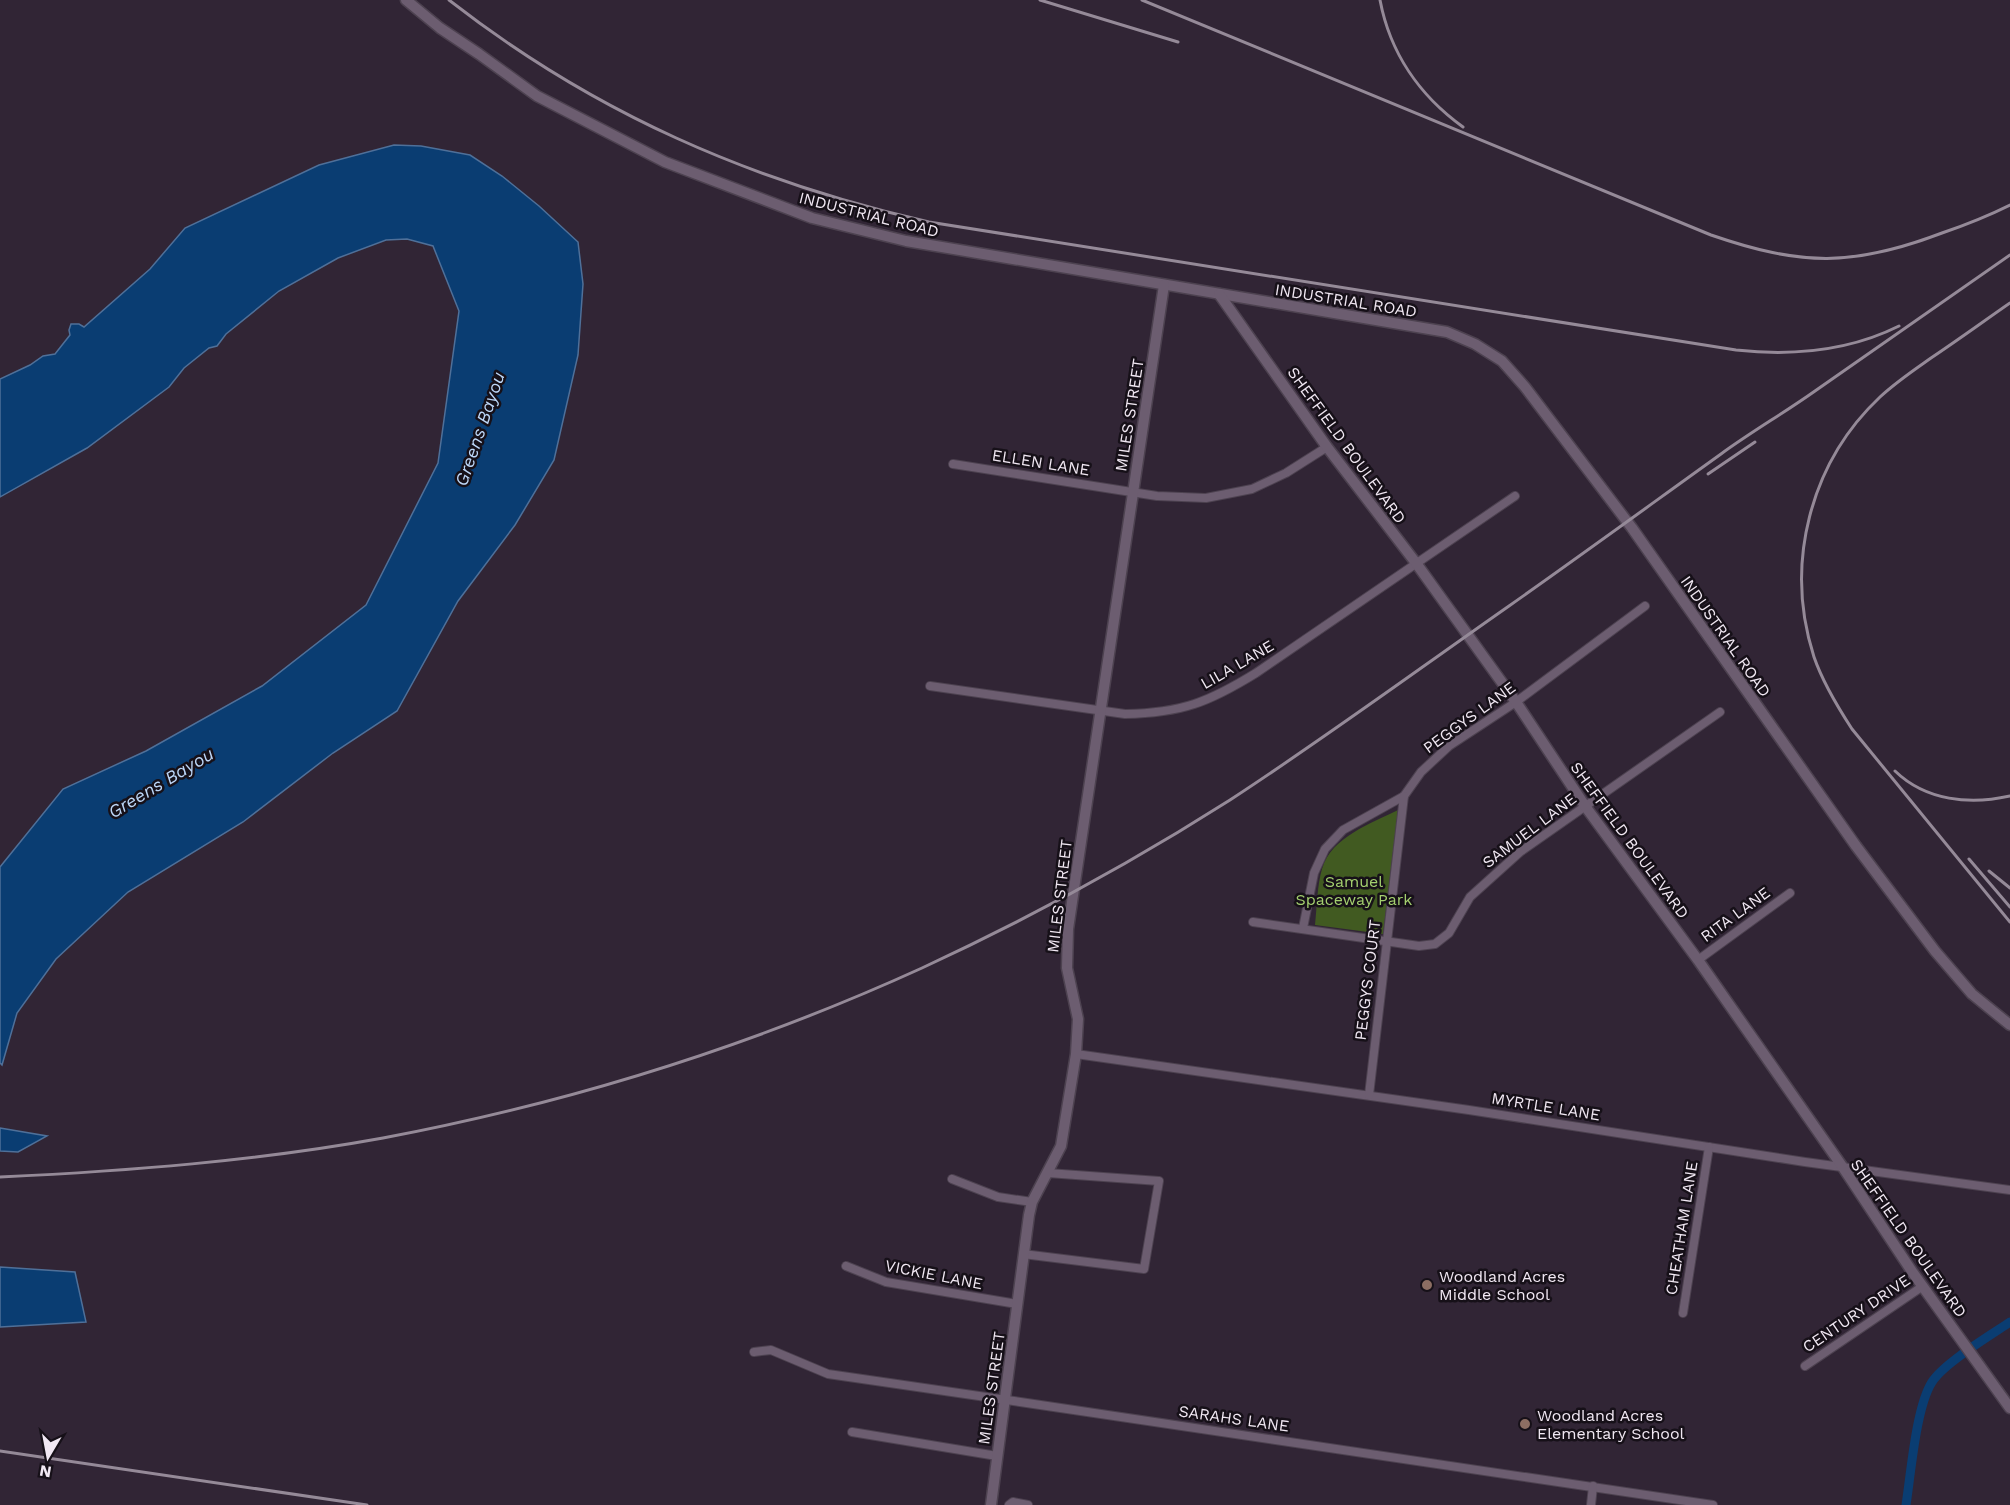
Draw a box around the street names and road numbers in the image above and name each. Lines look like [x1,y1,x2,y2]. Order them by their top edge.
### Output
street label: INDUSTRIAL ROAD [797,188,941,241]
street label: INDUSTRIAL ROAD [1274,280,1418,321]
street label: MILES STREET [1111,357,1148,473]
street label: SHEFFIELD BOULEVARD [1283,363,1410,527]
street label: ELLEN LANE [991,445,1091,480]
street label: INDUSTRIAL ROAD [1677,572,1775,701]
street label: LILA LANE [1197,636,1277,693]
street label: PEGGYS LANE [1419,678,1519,757]
street label: SHEFFIELD BOULEVARD [1566,758,1693,922]
street label: SAMUEL LANE [1479,789,1580,872]
street label: MILES STREET [1043,838,1076,954]
street label: RITA LANE [1697,883,1774,946]
street label: PEGGYS COURT [1351,918,1384,1042]
street label: MYRTLE LANE [1490,1089,1602,1124]
street label: SHEFFIELD BOULEVARD [1847,1155,1971,1321]
street label: CHEATHAM LANE [1662,1160,1701,1296]
street label: VICKIE LANE [883,1256,984,1293]
street label: CENTURY DRIVE [1799,1270,1914,1356]
street label: MILES STREET [974,1330,1009,1446]
street label: SARAHS LANE [1177,1401,1290,1436]

